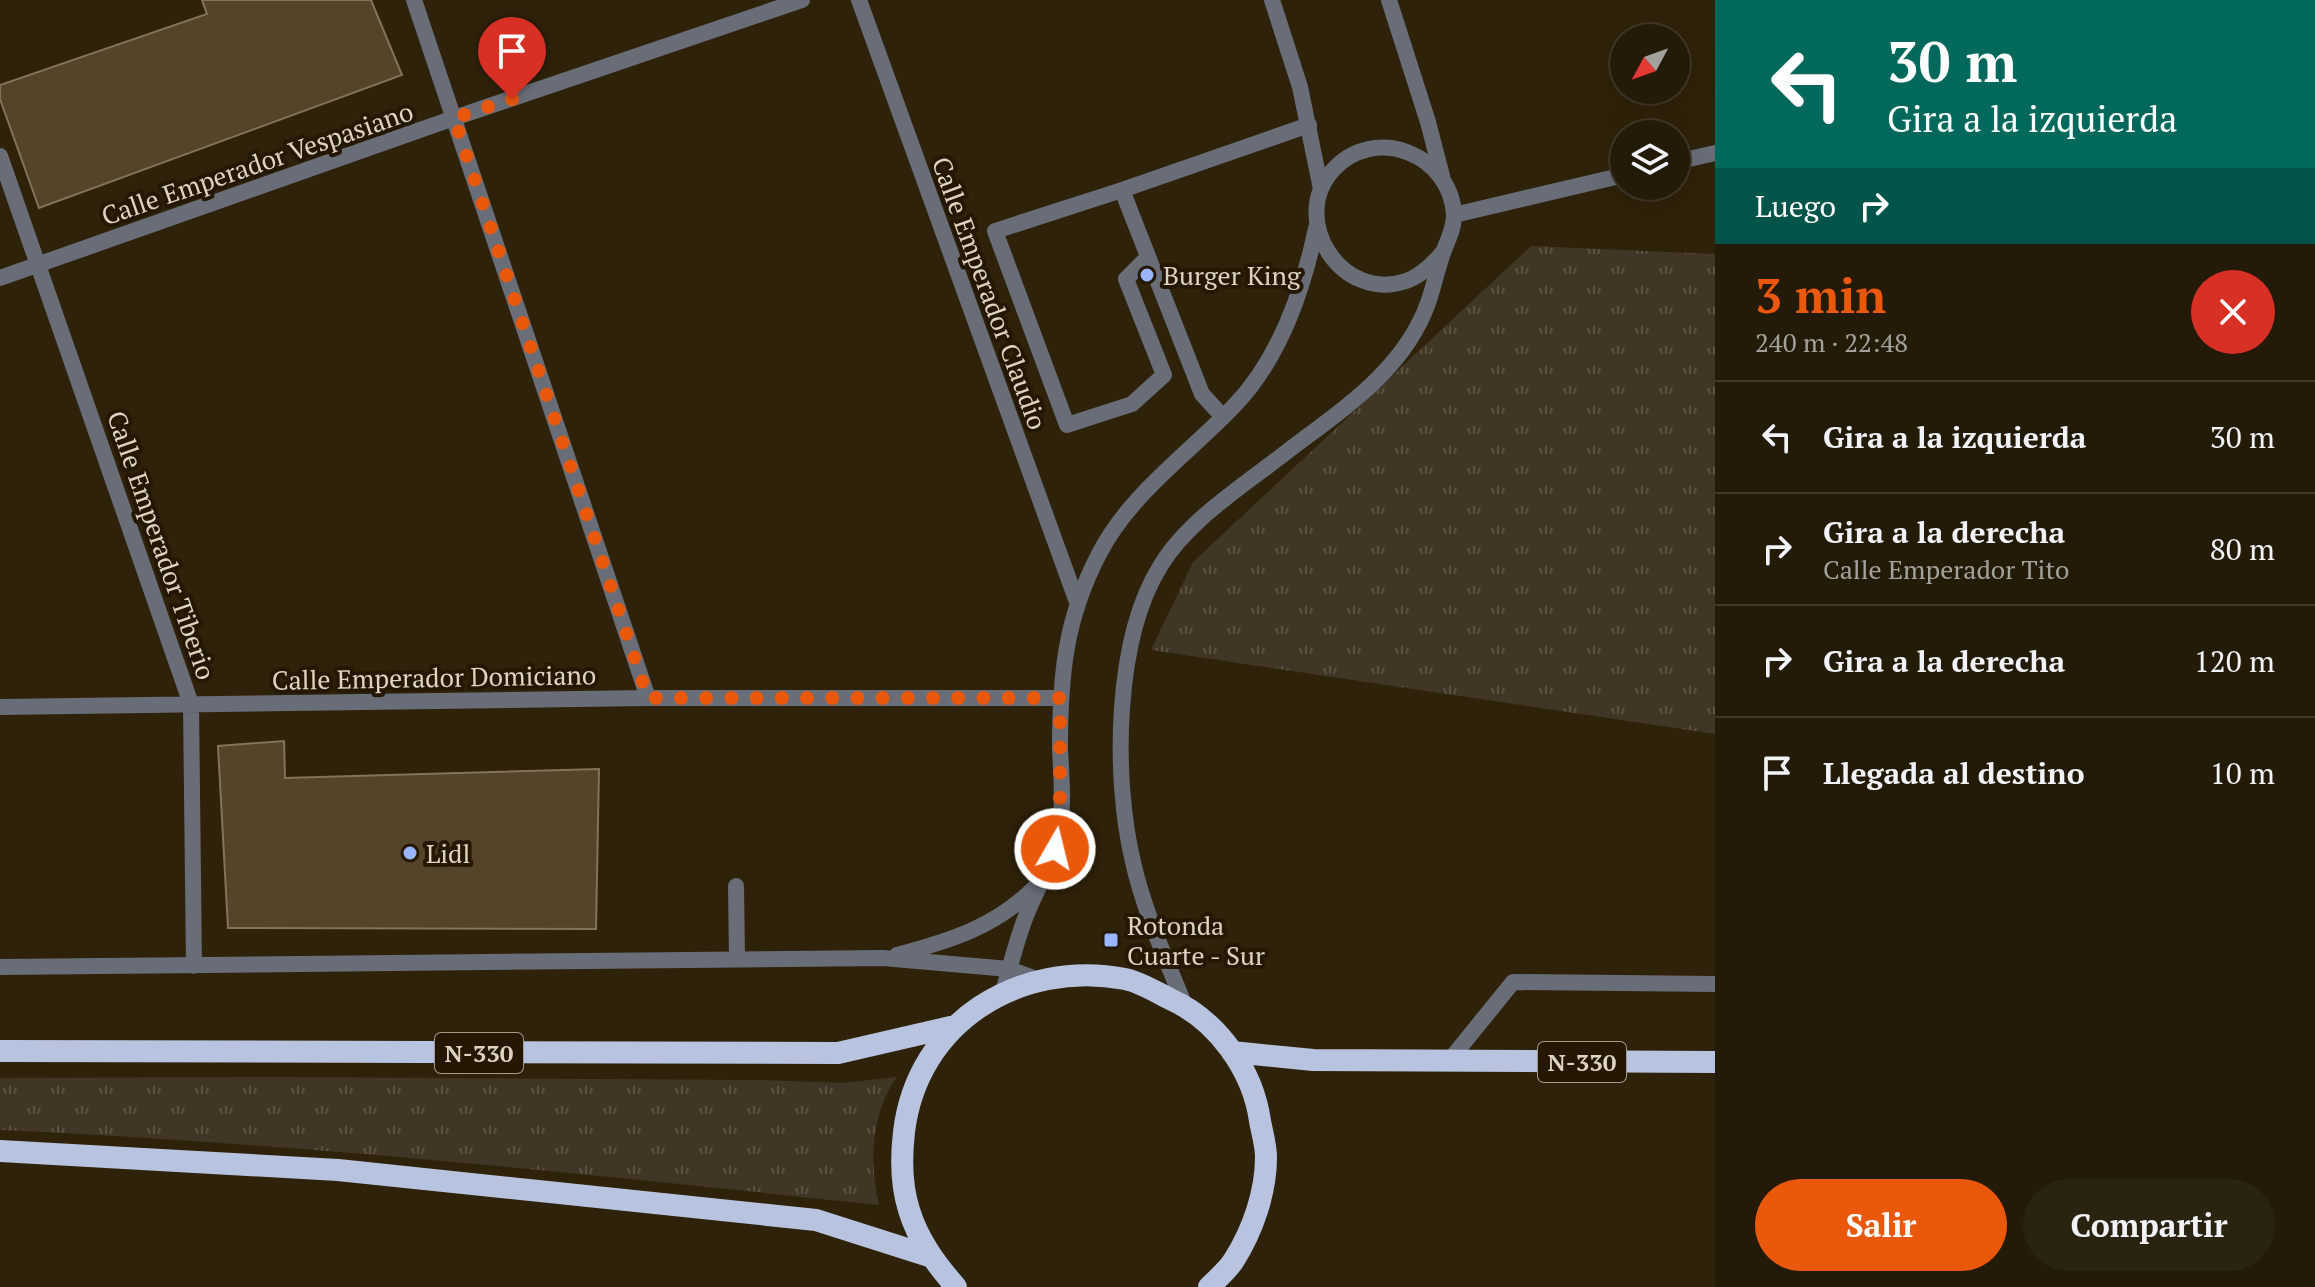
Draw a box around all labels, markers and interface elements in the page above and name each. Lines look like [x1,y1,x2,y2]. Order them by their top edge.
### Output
pin [478,17,546,99]
north arrow [1610,24,1690,104]
map controls [1610,24,1690,200]
text: 30 m [1887,24,2017,98]
icon: arrive [490,29,534,73]
icon: left [1755,32,1859,136]
street label: Calle Emperador Vespasiano [97,94,417,232]
text: Gira a la izquierda [1887,95,2177,142]
button: layers [1610,120,1690,200]
street label: Calle Emperador Claudio [925,152,1055,434]
icon: right [1852,184,1896,228]
text: Luego [1755,186,1836,226]
place label: Burger King [1163,258,1301,292]
text: 3 min [1755,263,1886,327]
marker: Burger King [1138,266,1156,284]
button: close [2191,270,2275,354]
text: 240 m · 22:48 [1755,325,1908,359]
street label: Calle Emperador Tiberio [100,406,224,684]
icon: left [1755,415,1799,459]
text: Gira a la izquierda [1823,417,2087,457]
text: 30 m [2210,417,2275,457]
text: Gira a la derecha [1823,512,2065,552]
icon: right [1755,527,1799,571]
text: 80 m [2210,529,2275,569]
text: Calle Emperador Tito [1823,552,2069,586]
icon: right [1755,639,1799,683]
text: Gira a la derecha [1823,641,2065,681]
text: 120 m [2194,641,2275,681]
street label: Calle Emperador Domiciano [271,657,597,697]
icon: arrive [1755,751,1799,795]
text: Llegada al destino [1823,753,2084,793]
text: 10 m [2210,753,2275,793]
position arrow [1013,807,1097,891]
place label: Lidl [426,836,470,870]
marker: Lidl [401,844,419,862]
place label: Rotonda Cuarte - Sur [1127,908,1265,972]
marker: Rotonda Cuarte - Sur [1102,931,1120,949]
road number: N-330 [435,1033,523,1073]
road number: N-330 [1538,1042,1626,1082]
button: Salir [1755,1179,2007,1271]
button: Compartir [2023,1179,2275,1271]

